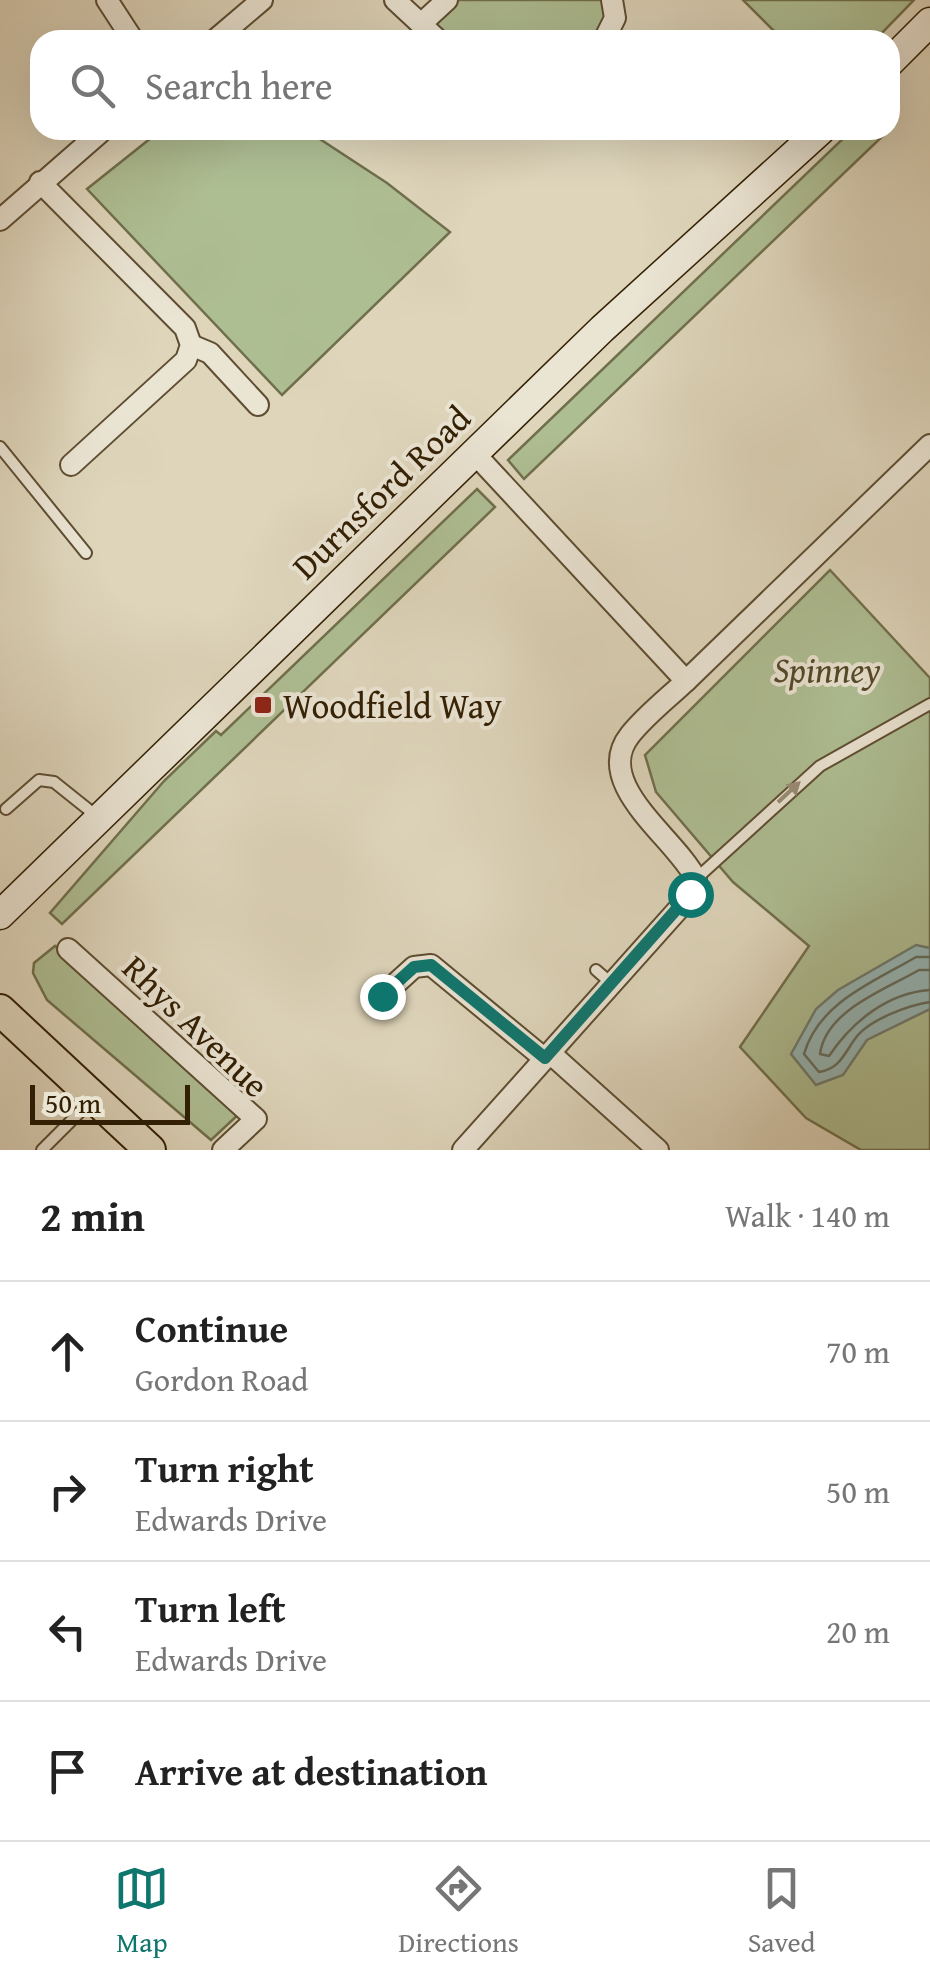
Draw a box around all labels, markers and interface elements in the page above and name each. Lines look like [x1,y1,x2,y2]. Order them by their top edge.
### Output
search box [30,30,900,140]
text: Search here [145,57,333,113]
icon: search [65,58,120,113]
street label: Durnsford Road [280,393,482,591]
park label: Spinney [773,644,881,695]
place label: Woodfield Way [283,680,502,731]
marker: Woodfield Way [252,694,274,716]
one-way arrow [776,781,800,804]
route start [668,872,714,918]
street label: Rhys Avenue [111,943,281,1109]
route end [360,974,406,1020]
scale bar [30,1080,190,1124]
text: 50 m [45,1082,101,1123]
text: 2 min [40,1185,145,1246]
text: Walk · 140 m [725,1192,890,1239]
text: Continue [135,1300,288,1356]
icon: ahead [40,1324,95,1379]
text: 70 m [826,1328,890,1375]
text: Gordon Road [135,1356,308,1403]
text: Turn right [135,1440,314,1496]
icon: right [40,1464,95,1519]
text: 50 m [826,1468,890,1515]
text: Edwards Drive [135,1496,327,1543]
text: Turn left [135,1580,286,1636]
icon: left [40,1604,95,1659]
text: 20 m [826,1608,890,1655]
text: Edwards Drive [135,1636,327,1683]
text: Arrive at destination [135,1743,488,1799]
icon: arrive [40,1744,95,1799]
tab: Map [114,1861,169,1962]
tab: Directions [398,1861,519,1962]
tab: Saved [748,1861,816,1962]

